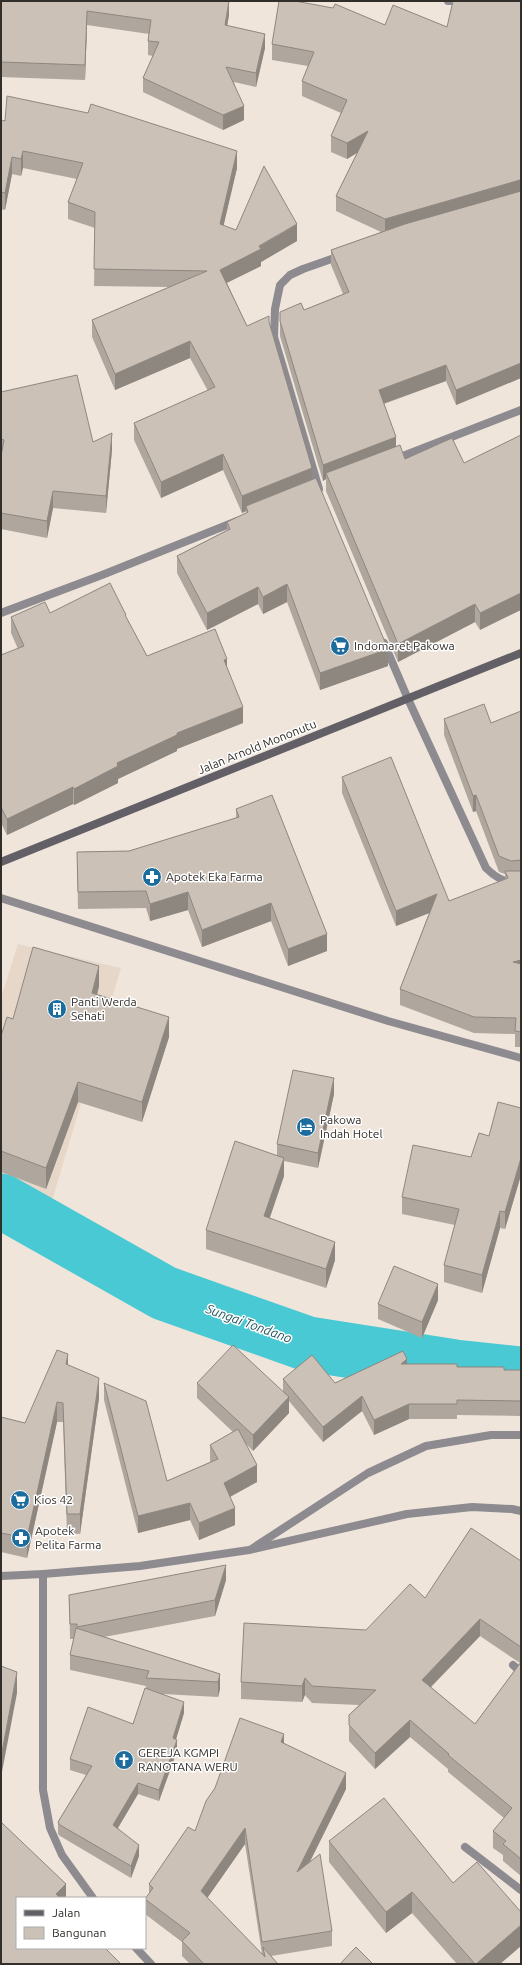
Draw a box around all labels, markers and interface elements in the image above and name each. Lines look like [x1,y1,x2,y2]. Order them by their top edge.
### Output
supermarket icon: Indomaret Pakowa [329,635,351,657]
place label: Indomaret Pakowa [354,639,455,652]
street label: Jalan Arnold Mononutu [196,717,318,776]
pharmacy icon: Apotek Eka Farma [141,866,163,888]
place label: Apotek Eka Farma [166,870,263,883]
place label: Panti Werda Sehati [71,995,137,1022]
building icon: Panti Werda Sehati [46,998,68,1020]
place label: Pakowa Indah Hotel [320,1113,383,1140]
hotel icon: Pakowa Indah Hotel [295,1116,317,1138]
water label: Sungai Tondano [203,1301,294,1345]
supermarket icon: Kios 42 [9,1489,31,1511]
place label: Kios 42 [34,1493,73,1506]
place label: Apotek Pelita Farma [35,1524,101,1551]
pharmacy icon: Apotek Pelita Farma [10,1527,32,1549]
place label: GEREJA KGMPI RANOTANA WERU [138,1746,238,1773]
church icon: GEREJA KGMPI RANOTANA WERU [113,1749,135,1771]
legend [16,1897,146,1949]
text: Jalan [52,1906,80,1919]
text: Bangunan [52,1926,106,1939]

